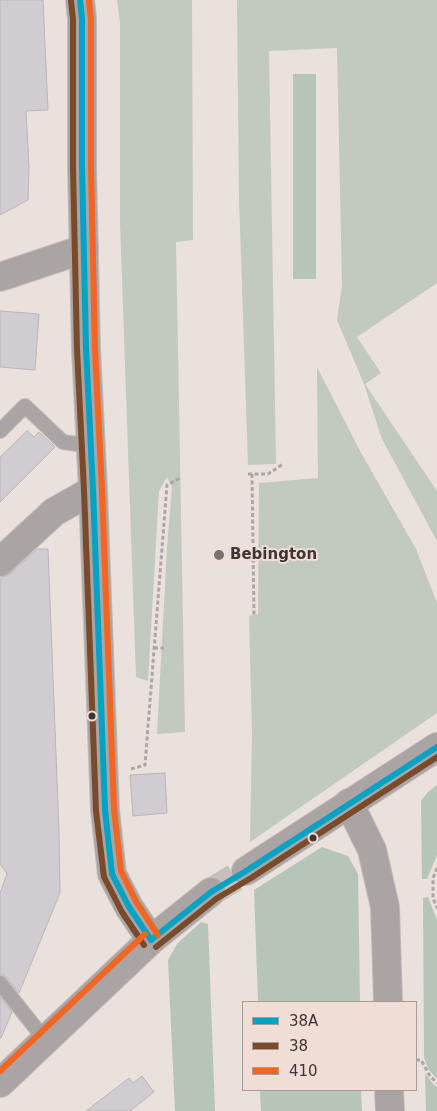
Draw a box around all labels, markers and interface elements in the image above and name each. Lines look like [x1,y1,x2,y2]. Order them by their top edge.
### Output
place label: Bebington [230,546,317,564]
marker: Bebington [212,548,226,562]
unlabelled marker [87,711,97,721]
unlabelled marker [308,833,318,843]
legend [242,1001,417,1091]
text: 38A [289,1012,318,1030]
text: 38 [289,1037,308,1055]
text: 410 [289,1062,318,1080]

